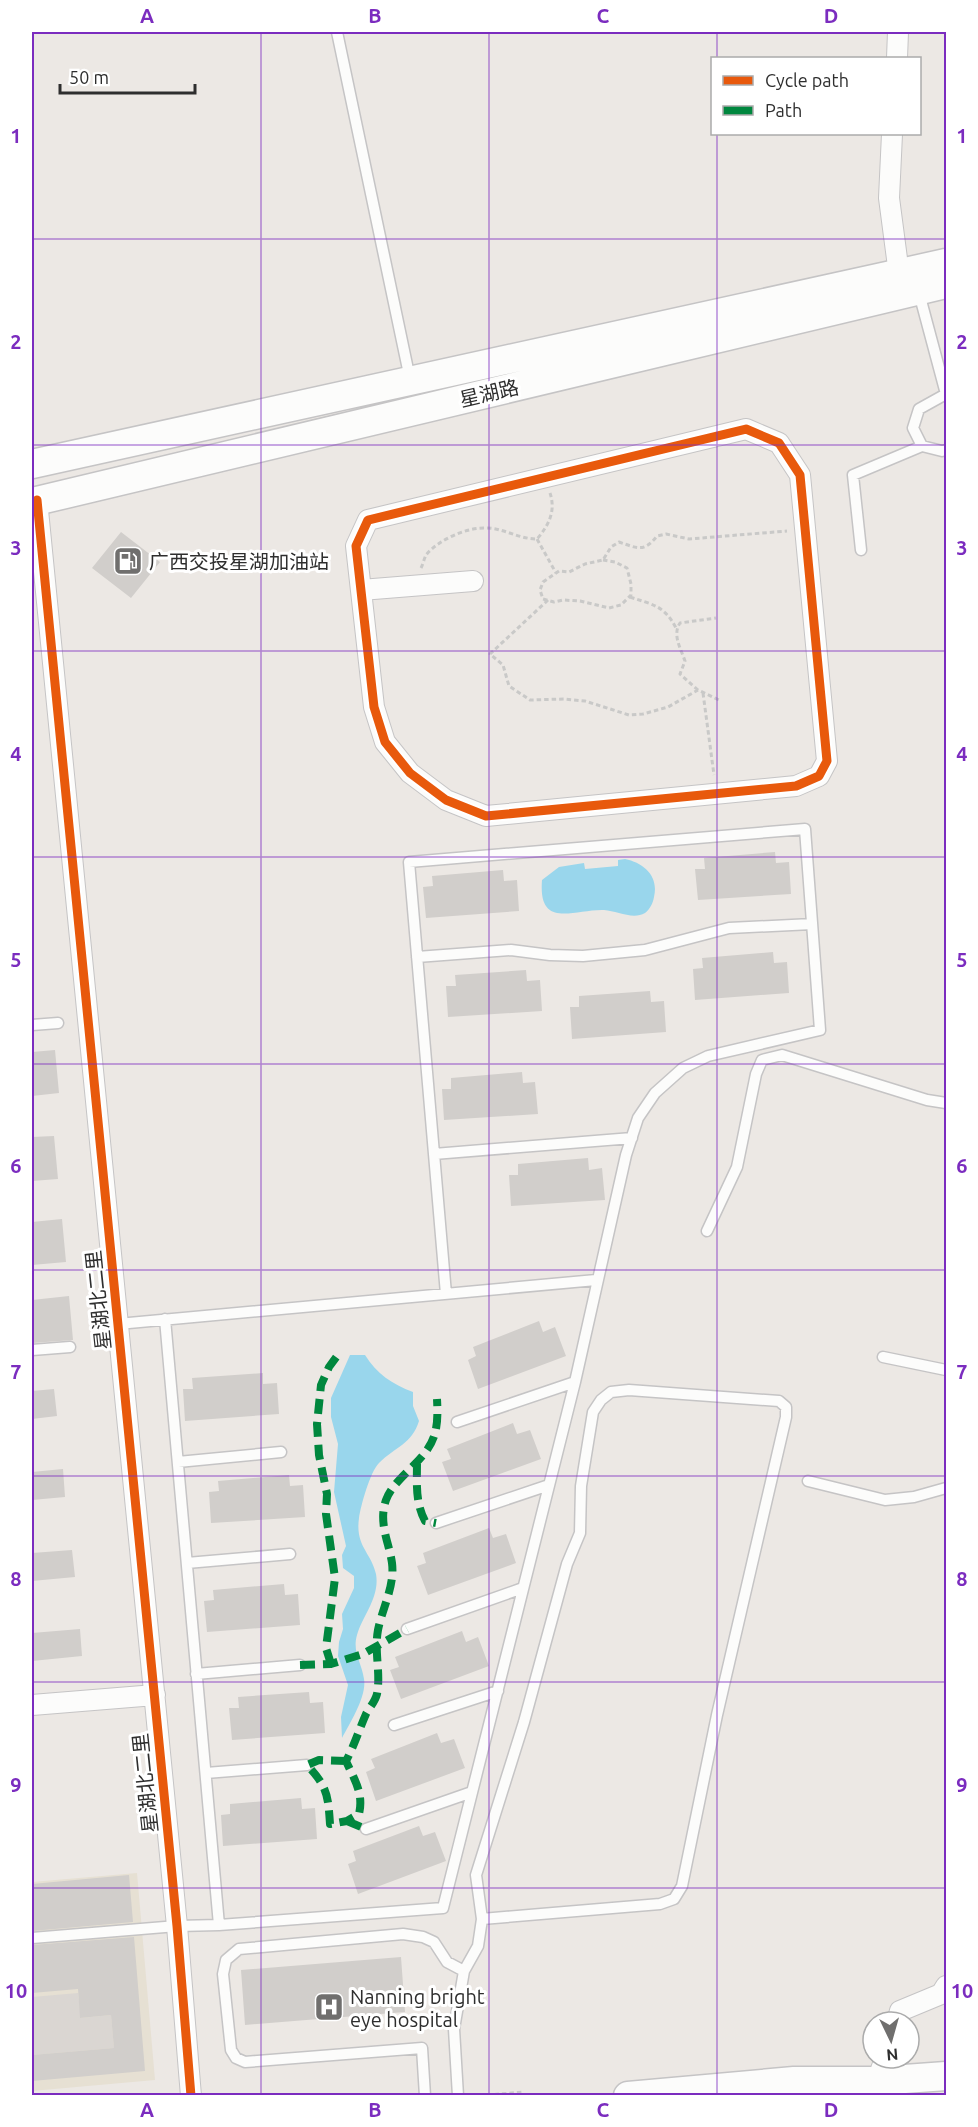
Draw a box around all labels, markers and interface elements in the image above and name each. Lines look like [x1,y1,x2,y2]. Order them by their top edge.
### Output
text: A [140,4,154,27]
text: B [368,4,382,27]
text: C [597,4,610,27]
text: D [824,4,838,27]
scale bar [60,57,195,95]
legend [711,57,921,135]
text: 50 m [69,67,109,87]
text: Cycle path [765,70,849,90]
text: Path [765,100,802,120]
text: 1 [10,124,22,147]
text: 1 [956,124,968,147]
text: 2 [10,330,22,353]
text: 2 [956,330,968,353]
street label: 星湖路 [457,375,521,411]
text: 3 [10,536,22,559]
text: 3 [956,536,968,559]
fuel station icon: 广西交投星湖加油站 [112,545,144,577]
place label: 广西交投星湖加油站 [149,550,329,573]
text: 4 [10,742,22,765]
text: 4 [956,742,968,765]
text: 5 [10,948,22,971]
text: 5 [956,948,968,971]
text: 6 [10,1154,22,1177]
text: 6 [956,1154,968,1177]
street label: 星湖北二里 [81,1249,115,1351]
text: 7 [10,1360,22,1383]
text: 7 [956,1360,968,1383]
text: 8 [10,1567,22,1590]
text: 8 [956,1567,968,1590]
street label: 星湖北二里 [128,1732,162,1834]
text: 9 [10,1773,22,1796]
text: 9 [956,1773,968,1796]
text: 10 [5,1979,27,2002]
text: 10 [951,1979,973,2002]
place label: Nanning bright eye hospital [350,1985,485,2031]
hospital icon: Nanning bright eye hospital [313,1991,345,2023]
north arrow [861,2010,921,2070]
text: N [886,2045,899,2064]
text: A [140,2098,154,2121]
text: B [368,2098,382,2121]
text: C [597,2098,610,2121]
text: D [824,2098,838,2121]

